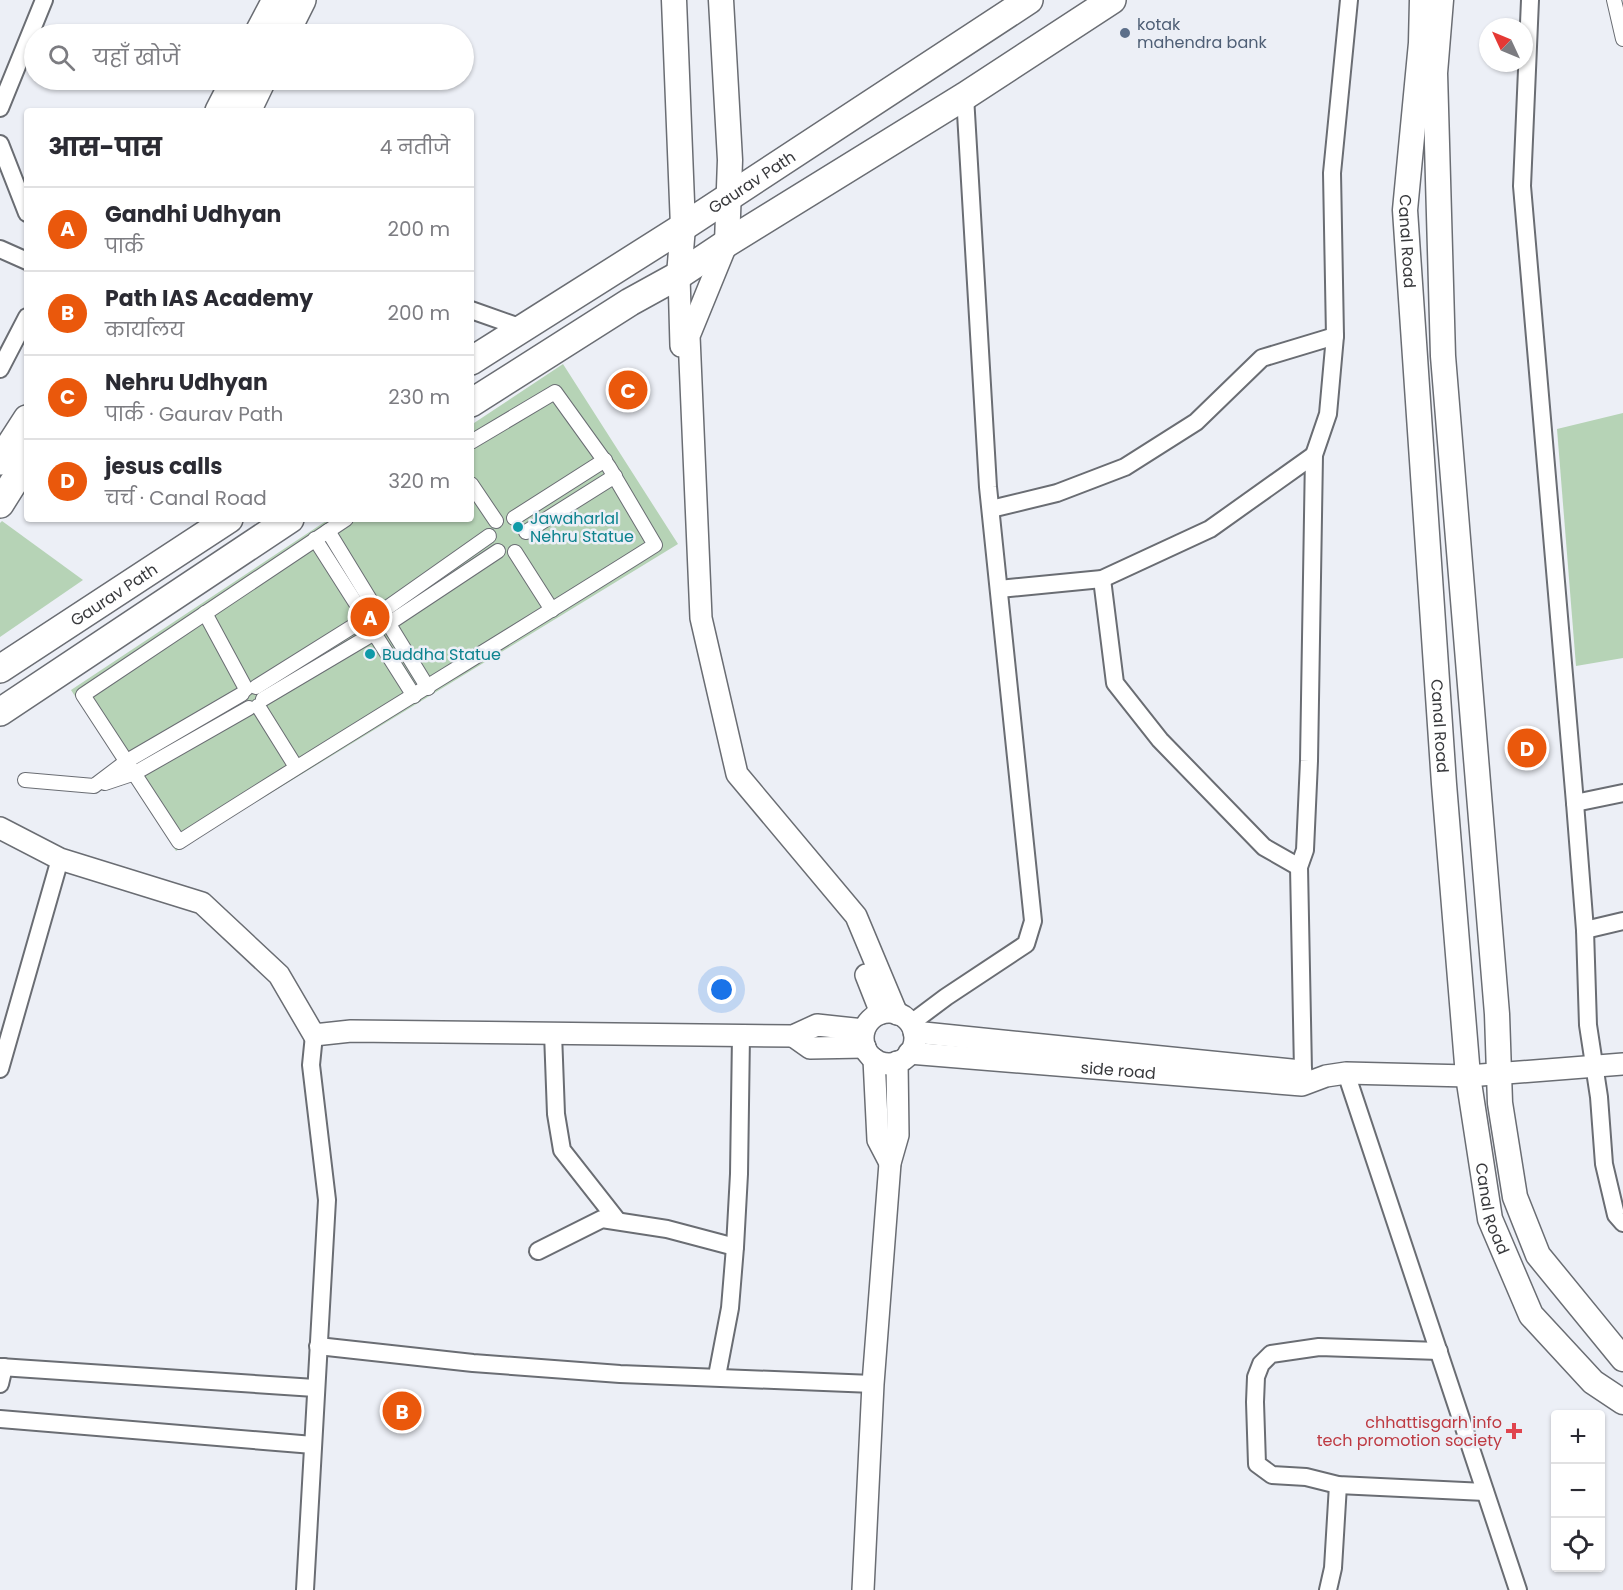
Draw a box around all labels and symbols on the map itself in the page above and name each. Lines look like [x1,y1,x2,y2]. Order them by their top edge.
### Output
place label: kotak mahendra bank [1137,13,1267,54]
north arrow [1479,18,1533,72]
marker: kotak mahendra bank [1118,26,1132,40]
street label: Gaurav Path [704,145,800,219]
street label: Canal Road [1393,193,1422,289]
pin: C [608,368,648,412]
place label: Jawaharlal Nehru Statue [530,507,634,548]
marker: Jawaharlal Nehru Statue [511,520,525,534]
street label: Gaurav Path [66,558,162,631]
pin: A [350,594,389,640]
place label: Buddha Statue [382,643,501,666]
marker: Buddha Statue [363,647,377,661]
street label: Canal Road [1425,678,1455,774]
pin: D [1508,726,1546,771]
your location [707,975,736,1004]
street label: side road [1080,1056,1157,1085]
street label: Canal Road [1470,1161,1515,1258]
pin: B [382,1388,422,1434]
place label: chhattisgarh info tech promotion society [1317,1411,1502,1452]
marker: chhattisgarh info tech promotion society [1507,1424,1521,1438]

